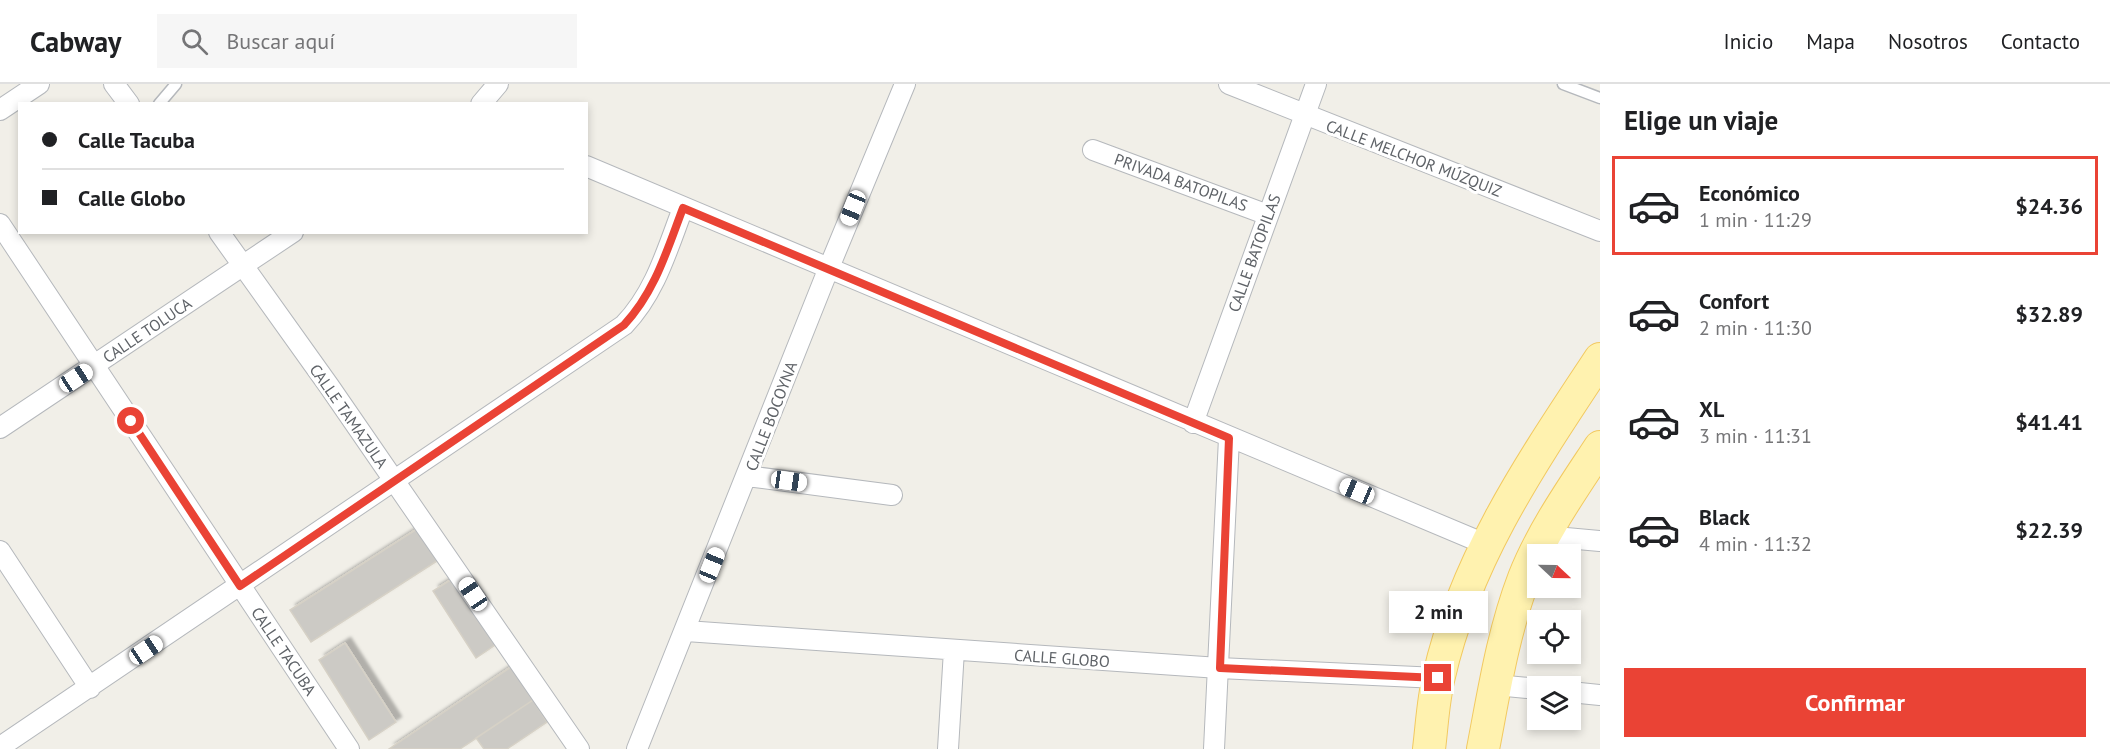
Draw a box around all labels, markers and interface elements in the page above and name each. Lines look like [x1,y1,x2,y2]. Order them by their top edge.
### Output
search box [157,14,577,68]
text: Cabway [30,23,121,60]
icon: search [178,25,211,58]
text: Buscar aquí [226,27,335,55]
text: Inicio [1724,28,1773,55]
text: Mapa [1806,28,1855,55]
text: Nosotros [1888,28,1968,55]
text: Contacto [2001,28,2080,55]
text: Elige un viaje [1624,103,1778,137]
street label: CALLE MELCHOR MÚZQUIZ [1323,115,1505,201]
text: Calle Tacuba [78,126,195,154]
street label: PRIVADA BATOPILAS [1112,149,1250,215]
icon: car [1627,179,1681,233]
text: Económico [1699,179,1800,207]
text: Calle Globo [78,184,186,212]
car [838,188,868,228]
street label: CALLE BATOPILAS [1223,191,1285,315]
text: $24.36 [2015,192,2083,220]
text: 1 min · 11:29 [1699,207,1812,233]
icon: car [1627,287,1681,341]
text: Confort [1699,287,1769,315]
street label: CALLE TOLUCA [99,293,196,367]
text: $32.89 [2015,300,2083,328]
text: 2 min · 11:30 [1699,315,1812,341]
street label: CALLE BOCOYNA [741,358,801,474]
street label: CALLE TAMAZULA [306,360,393,473]
car [56,361,96,395]
icon: car [1627,395,1681,449]
text: XL [1699,395,1724,423]
route start [117,407,144,434]
text: $41.41 [2015,408,2083,436]
text: 3 min · 11:31 [1699,423,1812,449]
car [770,470,808,492]
car [1337,476,1377,506]
icon: car [1627,503,1681,557]
text: Black [1699,503,1750,531]
text: $22.39 [2015,516,2083,544]
text: 4 min · 11:32 [1699,531,1812,557]
north arrow [1527,544,1581,598]
map controls [1527,544,1581,730]
car [697,545,727,585]
car [455,574,491,614]
callout: 2 min [1388,591,1488,633]
text: 2 min [1414,599,1463,625]
street label: CALLE TACUBA [247,603,321,699]
button: locate [1527,610,1581,664]
car [126,632,166,668]
street label: CALLE GLOBO [1014,645,1110,671]
route end [1424,664,1451,691]
button: Confirmar [1624,668,2086,737]
button: layers [1527,676,1581,730]

